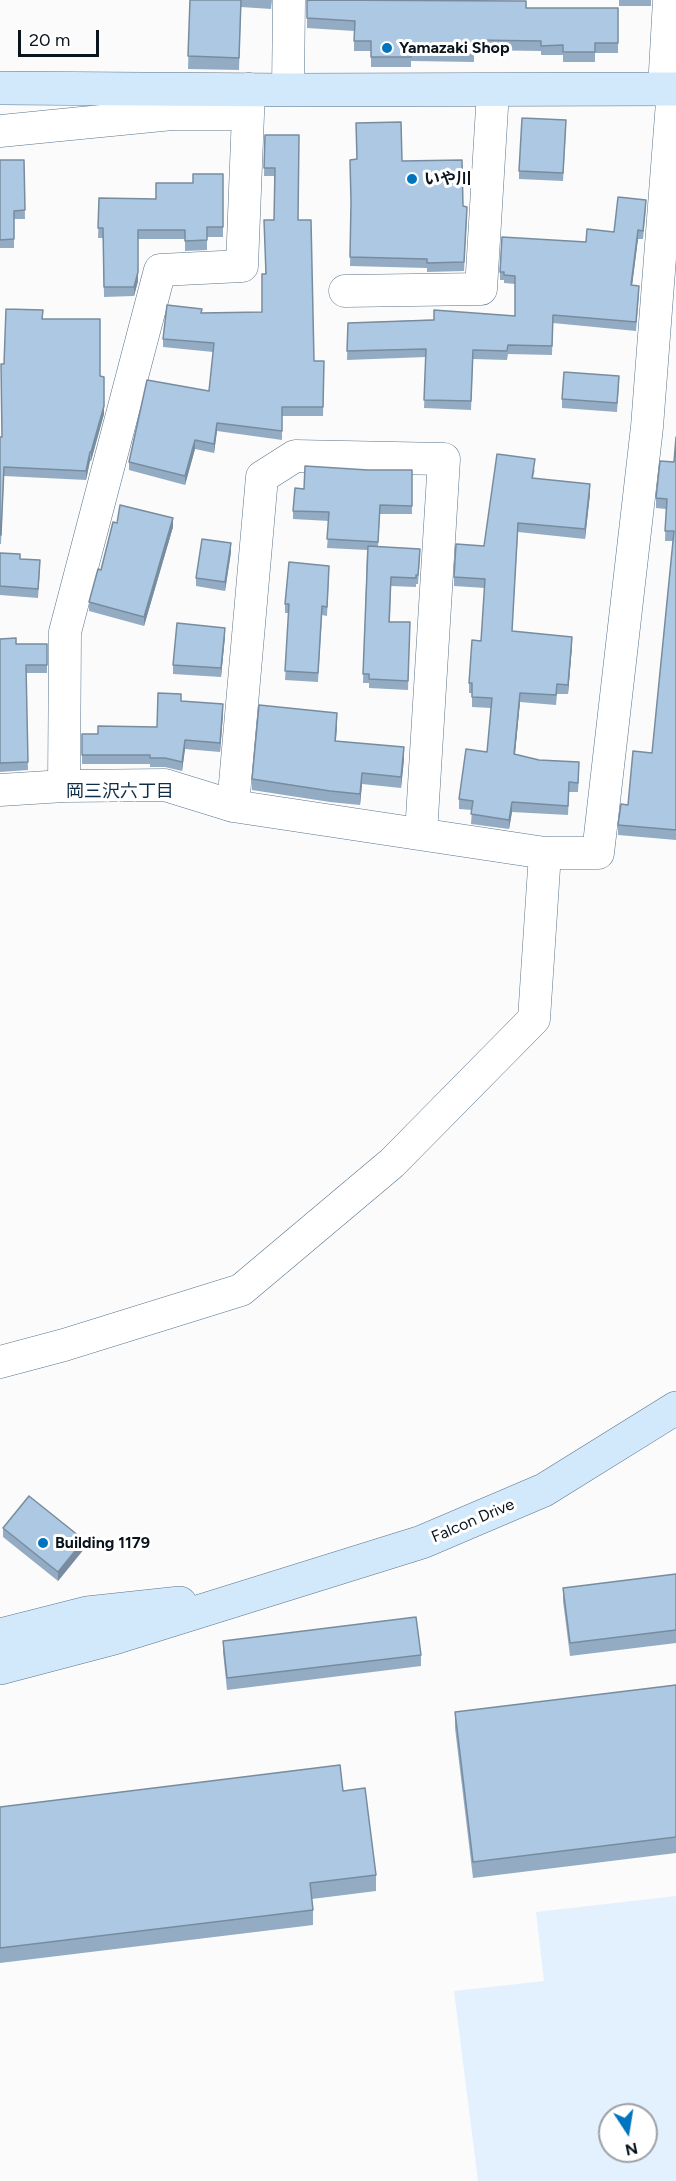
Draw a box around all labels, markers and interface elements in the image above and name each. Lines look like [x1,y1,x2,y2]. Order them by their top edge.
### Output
scale bar [21,18,102,56]
text: 20 m [29,29,70,51]
place label: Yamazaki Shop [399,38,509,58]
marker: Yamazaki Shop [380,41,394,55]
place label: いや川 [424,169,472,189]
marker: いや川 [405,172,419,186]
district label: 岡三沢六丁目 [66,781,174,803]
street label: Falcon Drive [429,1495,517,1547]
place label: Building 1179 [55,1533,150,1553]
marker: Building 1179 [36,1536,50,1550]
north arrow [598,2103,658,2163]
text: N [623,2139,639,2160]

